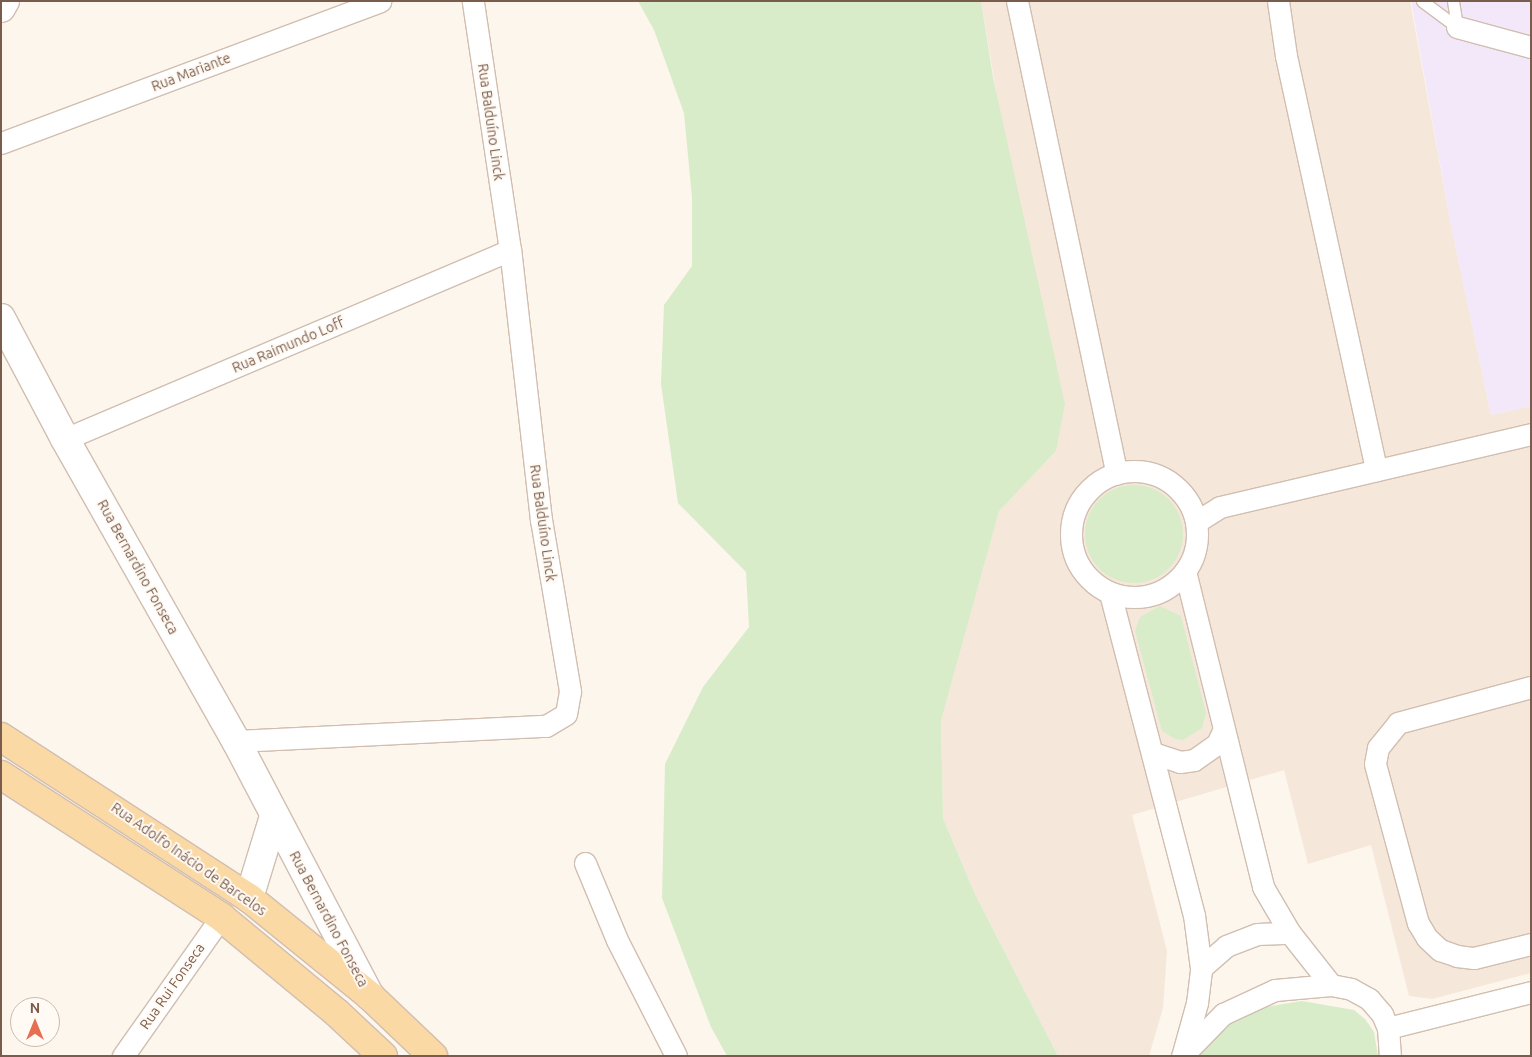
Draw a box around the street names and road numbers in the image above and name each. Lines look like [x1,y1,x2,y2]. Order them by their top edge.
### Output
street label: Rua Mariante [149,49,233,95]
street label: Rua Balduíno Linck [474,62,508,182]
street label: Rua Raimundo Loff [229,314,347,376]
street label: Rua Balduíno Linck [526,463,560,583]
street label: Rua Bernardino Fonseca [94,497,182,637]
street label: Rua Adolfo Inácio de Barcelos [108,799,270,919]
street label: Rua Bernardino Fonseca [286,848,372,990]
street label: Rua Rui Fonseca [136,940,208,1032]

